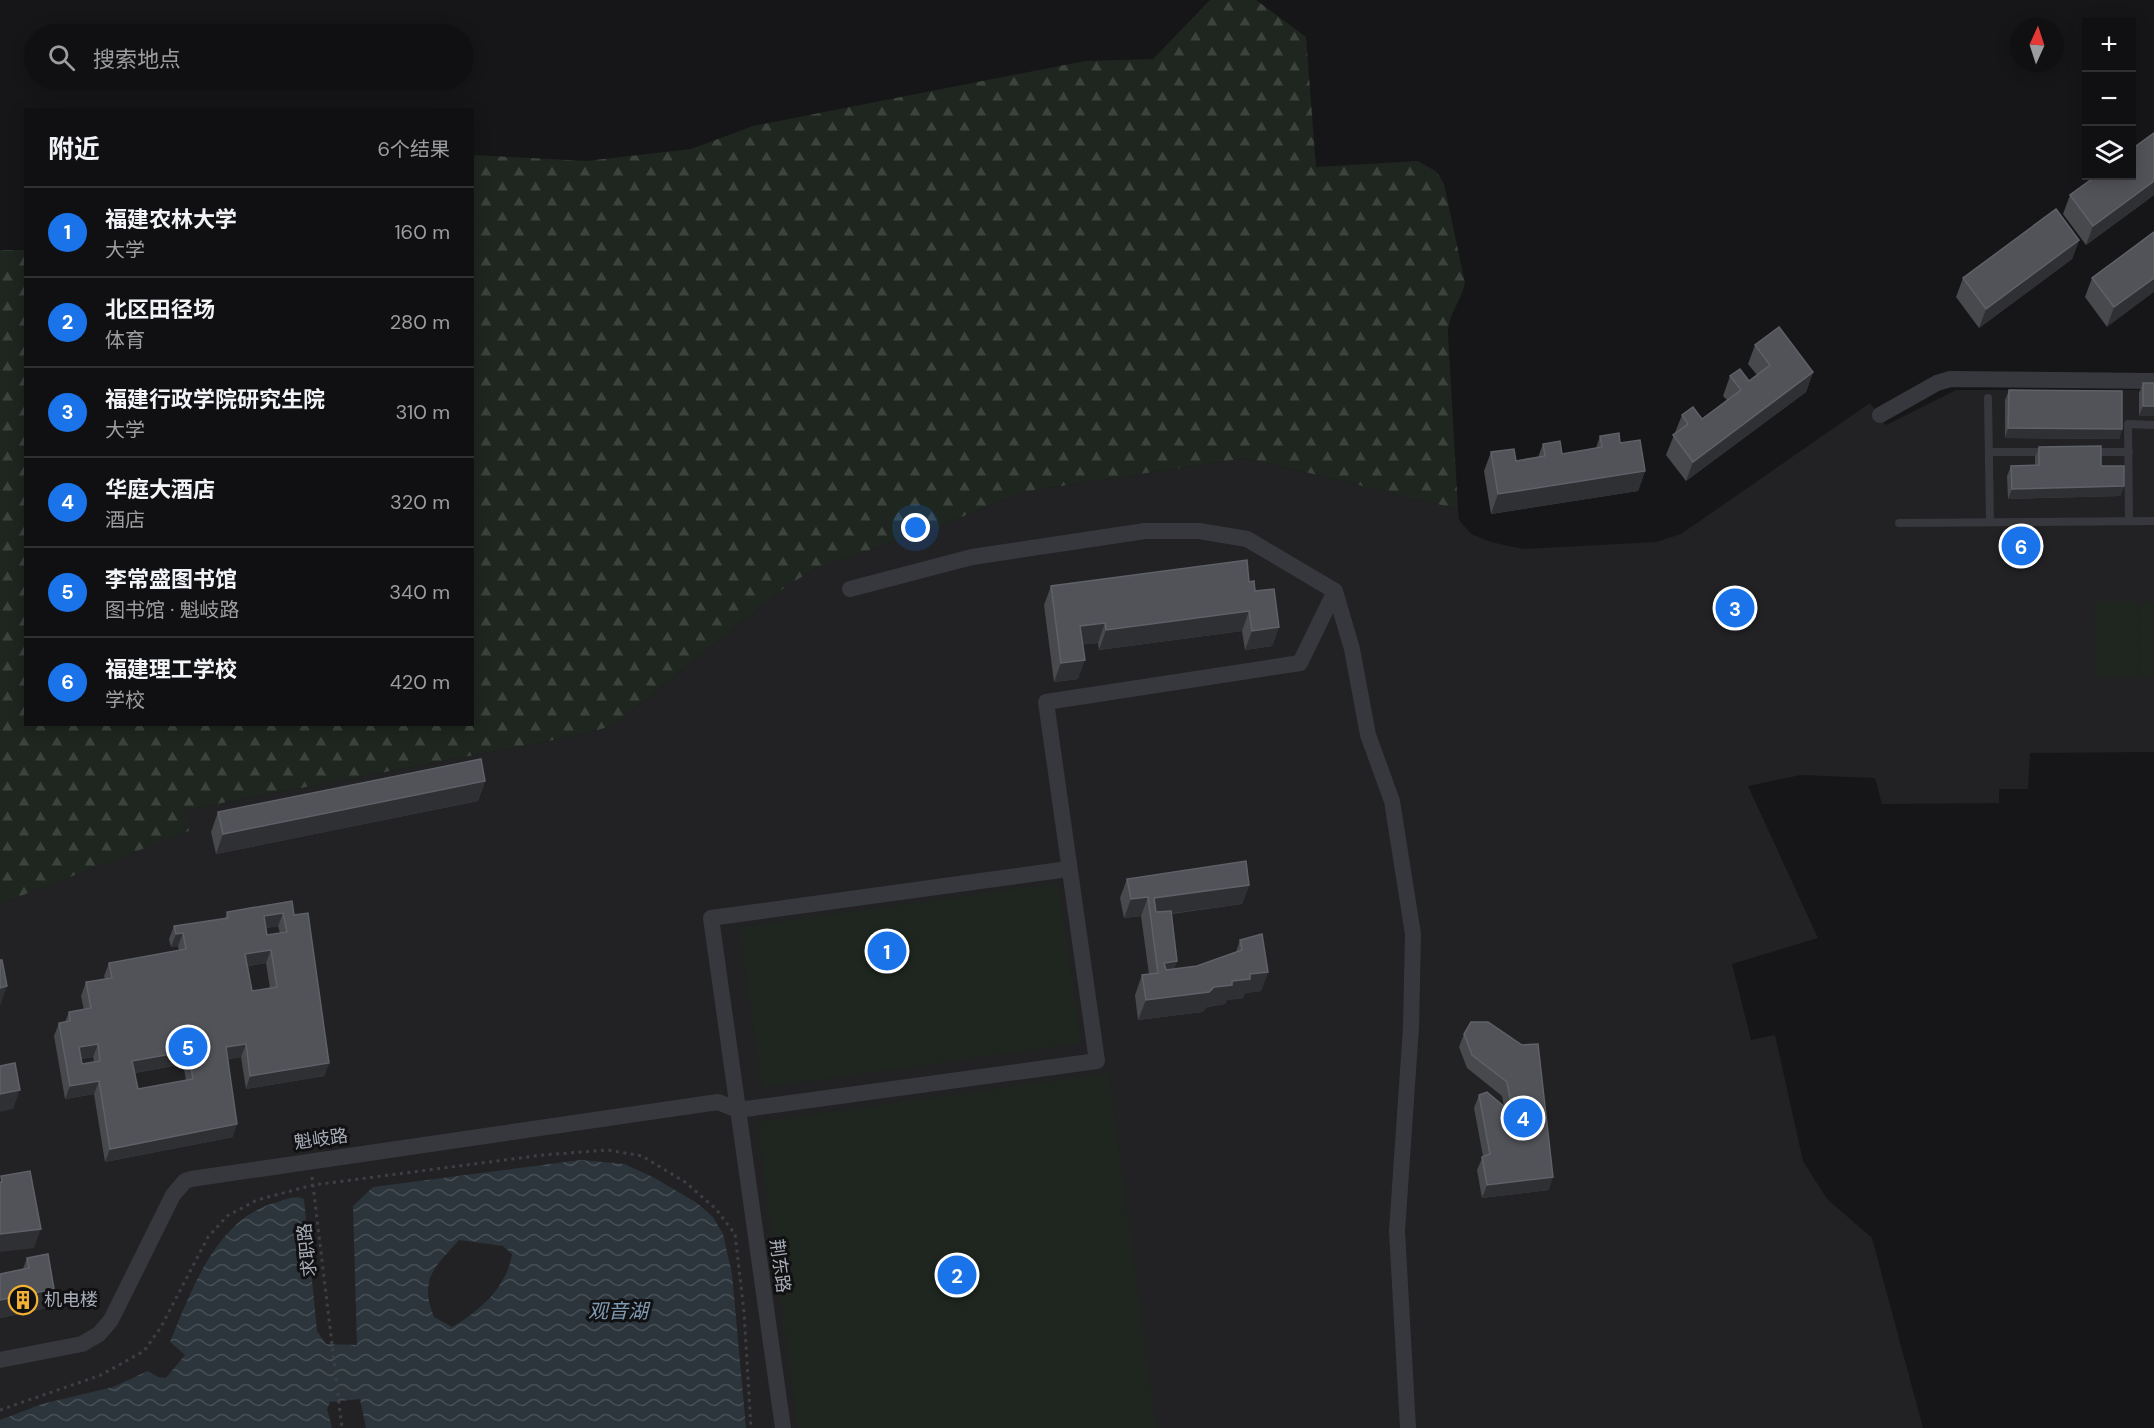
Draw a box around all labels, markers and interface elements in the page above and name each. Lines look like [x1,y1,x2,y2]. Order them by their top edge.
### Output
north arrow [2010,18,2064,72]
map controls [2082,18,2136,180]
button: + [2082,18,2136,72]
search box [24,24,474,90]
icon: search [45,41,78,74]
text: 搜索地点 [93,45,181,74]
button: − [2082,72,2136,126]
button: layers [2082,126,2136,180]
text: 附近 [48,132,100,166]
text: 6个结果 [377,136,450,162]
text: 福建农林大学 [105,205,237,234]
text: 1 [64,219,71,245]
text: 160 m [394,219,450,245]
text: 大学 [105,237,145,263]
text: 北区田径场 [105,295,215,324]
text: 2 [62,309,73,335]
text: 280 m [390,309,450,335]
text: 体育 [105,327,145,353]
text: 福建行政学院研究生院 [105,385,325,414]
text: 3 [61,399,74,425]
text: 310 m [395,399,450,425]
text: 大学 [105,417,145,443]
text: 华庭大酒店 [105,475,215,504]
text: 4 [61,489,74,515]
text: 320 m [390,489,450,515]
text: 酒店 [105,507,145,533]
your location [901,513,930,542]
pin: 6 [2002,524,2040,568]
text: 李常盛图书馆 [105,565,237,594]
text: 5 [61,579,74,605]
text: 340 m [389,579,450,605]
pin: 3 [1716,586,1754,630]
text: 图书馆 · 魁岐路 [105,597,240,623]
text: 福建理工学校 [105,655,237,684]
text: 6 [61,669,74,695]
text: 420 m [390,669,450,695]
text: 学校 [105,687,145,713]
pin: 1 [868,928,906,974]
pin: 5 [168,1024,207,1070]
pin: 4 [1504,1096,1543,1140]
street label: 魁岐路 [293,1123,349,1155]
street label: 求职路 [292,1222,322,1278]
street label: 荆东路 [764,1238,796,1294]
pin: 2 [938,1252,976,1298]
building icon: 机电楼 [7,1284,39,1316]
place label: 机电楼 [44,1288,98,1312]
water label: 观音湖 [588,1298,651,1324]

